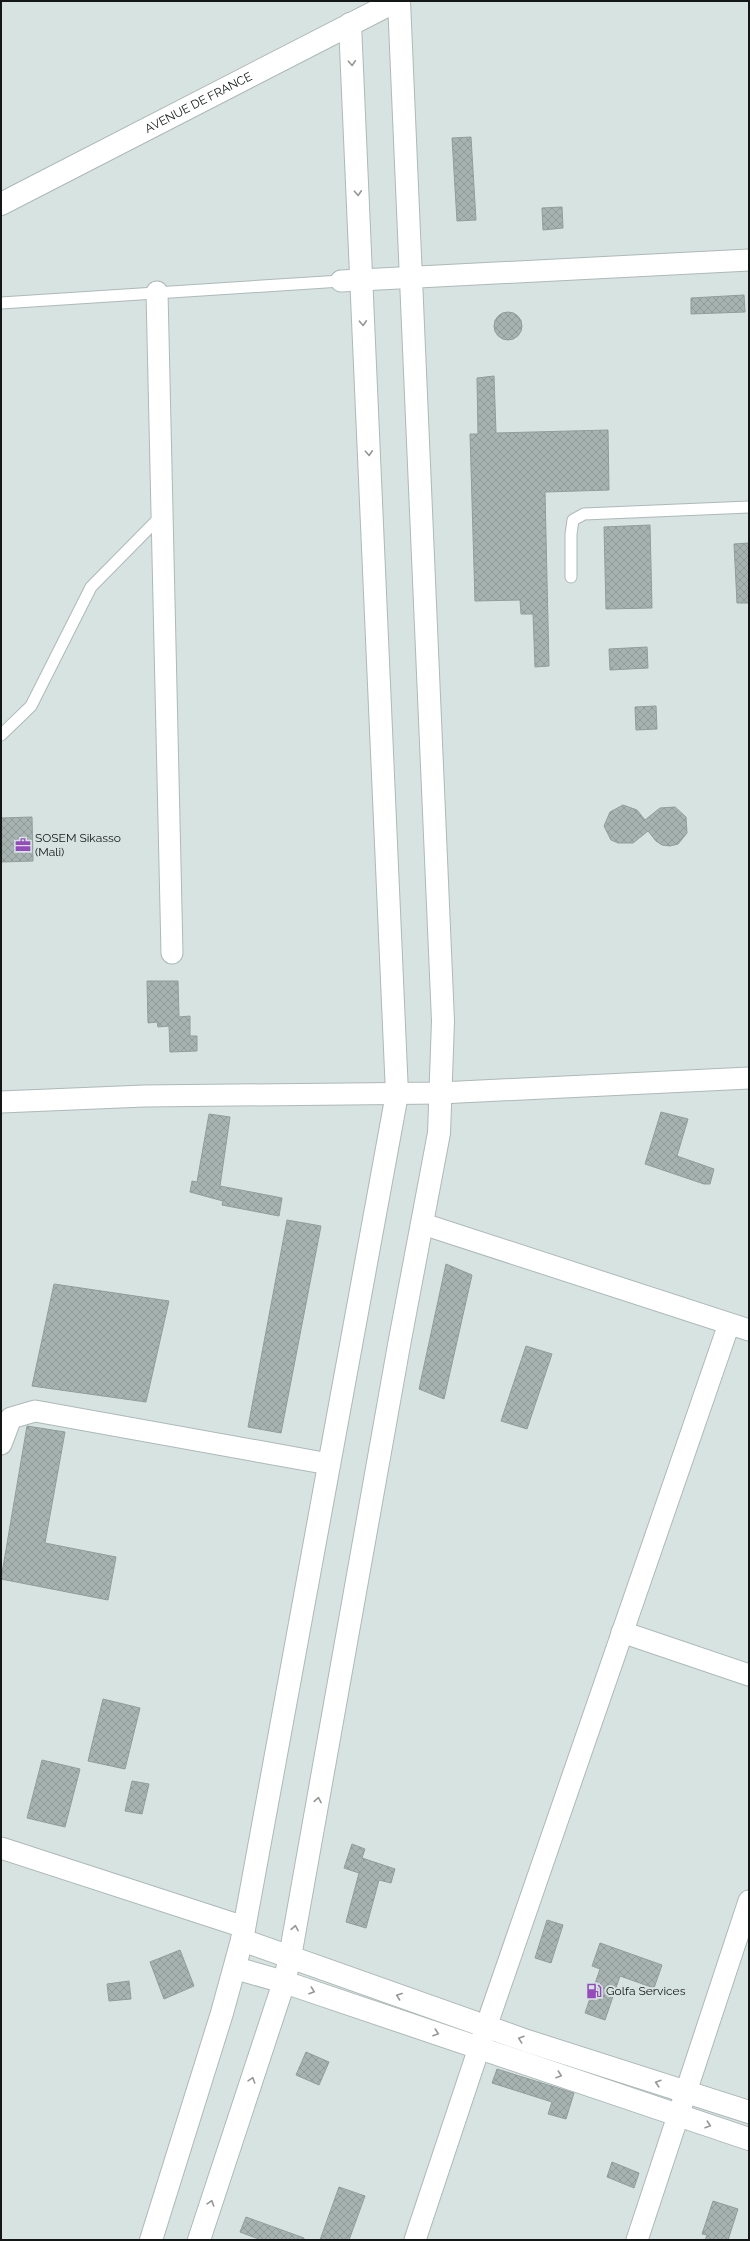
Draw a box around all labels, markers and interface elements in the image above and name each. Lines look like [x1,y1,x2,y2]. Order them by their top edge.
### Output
one-way arrow [347,60,356,66]
street label: AVENUE DE FRANCE [143,69,254,136]
one-way arrow [353,190,362,196]
one-way arrow [359,320,368,326]
one-way arrow [365,450,373,456]
place label: SOSEM Sikasso (Mali) [35,831,121,859]
office icon: SOSEM Sikasso (Mali) [14,836,32,854]
one-way arrow [313,1797,322,1803]
one-way arrow [291,1925,299,1931]
fuel station icon: Golfa Services [585,1982,603,2000]
place label: Golfa Services [606,1984,686,1998]
one-way arrow [309,1986,316,1995]
one-way arrow [395,1992,402,2000]
one-way arrow [432,2028,439,2037]
one-way arrow [518,2035,525,2044]
one-way arrow [555,2070,562,2078]
one-way arrow [247,2076,256,2083]
one-way arrow [655,2080,662,2088]
one-way arrow [705,2121,712,2129]
one-way arrow [207,2200,215,2207]

